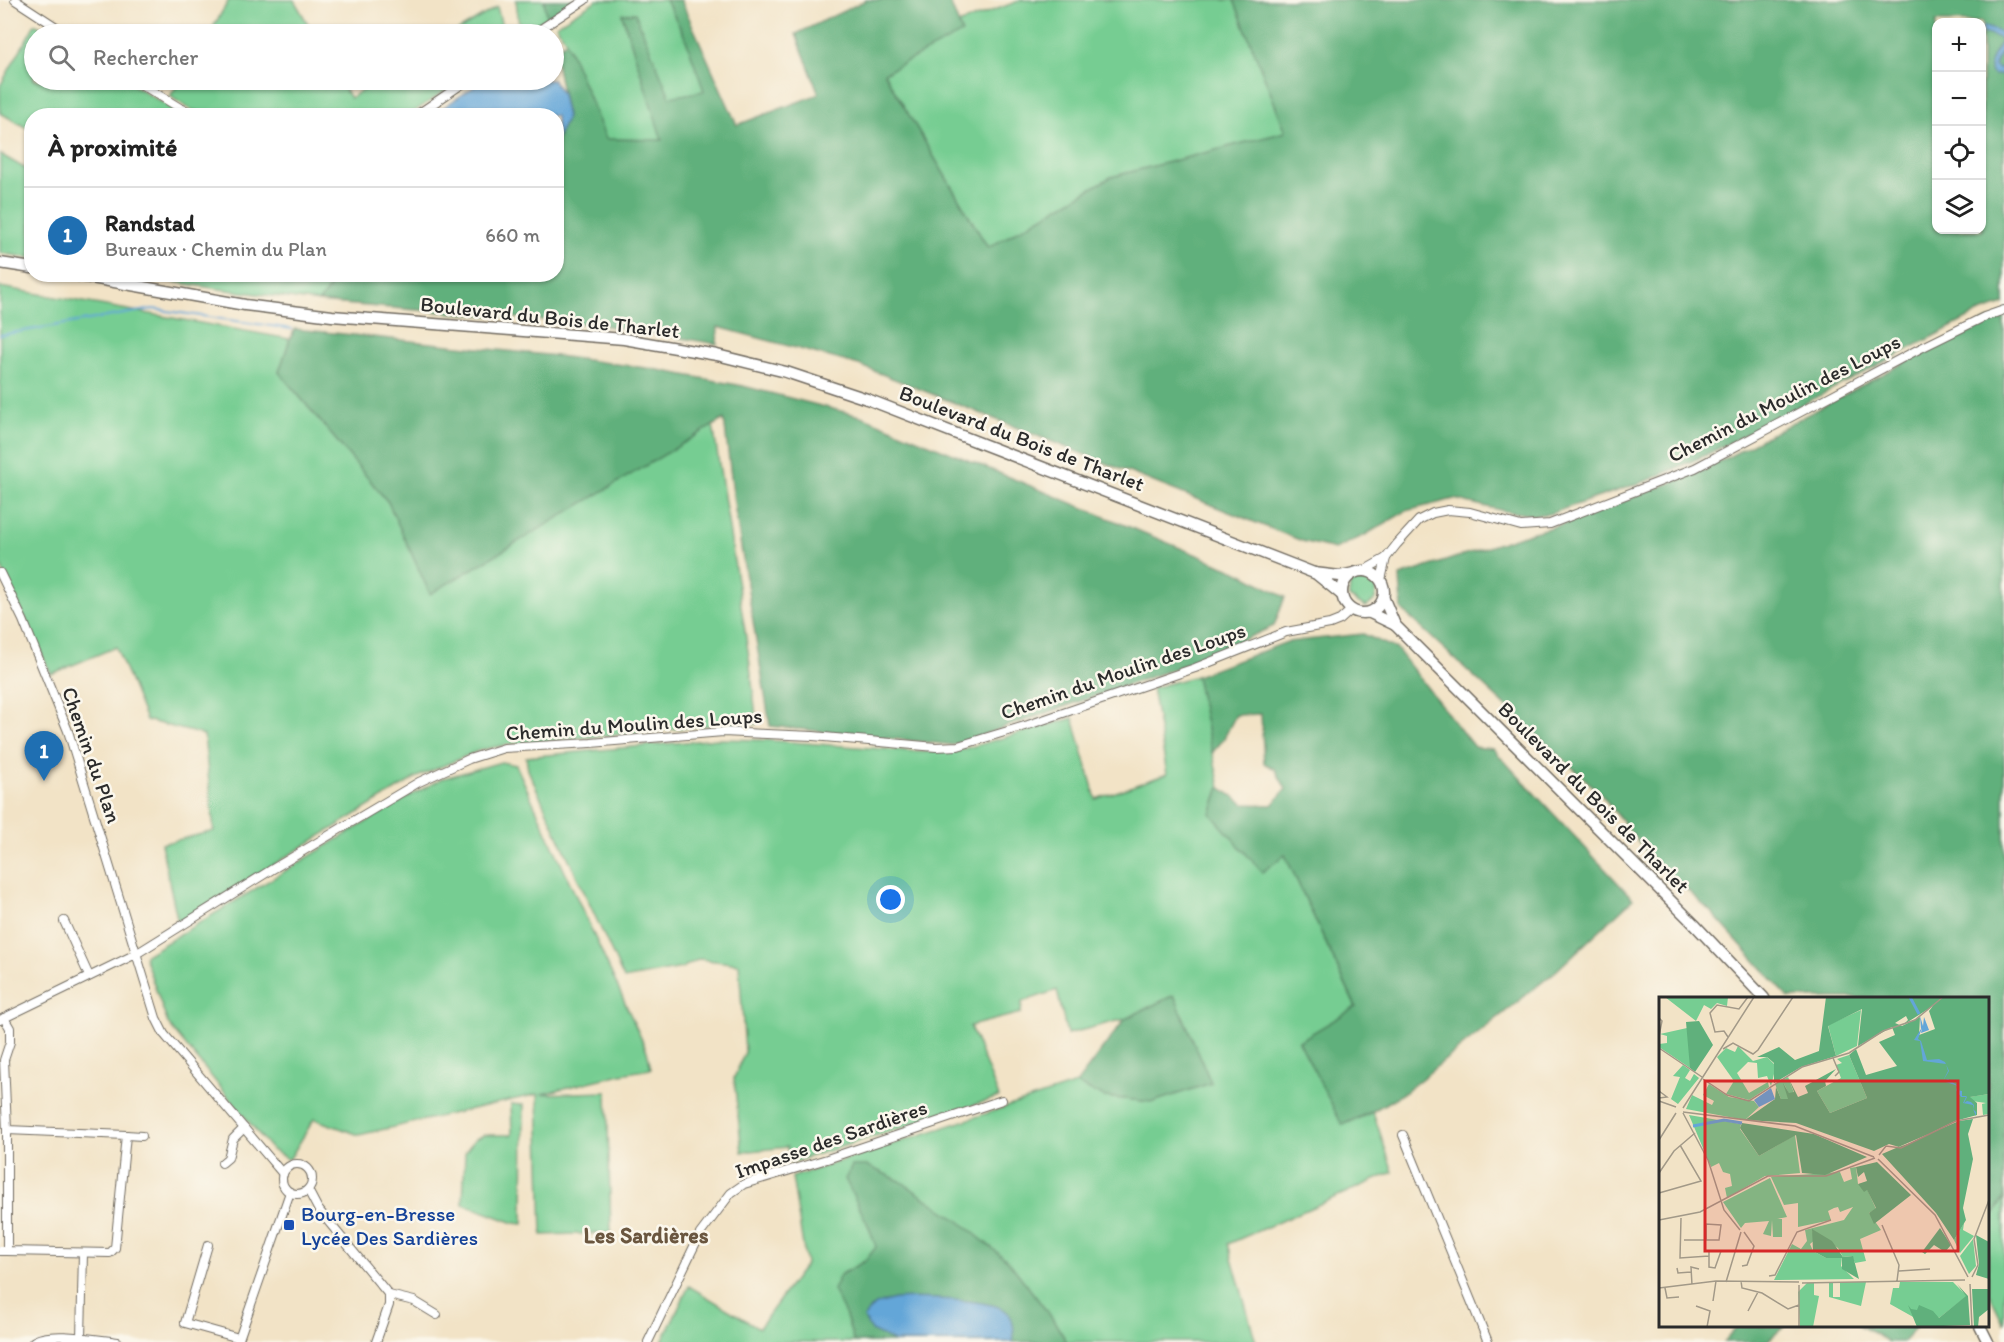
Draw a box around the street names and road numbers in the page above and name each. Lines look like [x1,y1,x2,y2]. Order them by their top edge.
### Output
street label: Boulevard du Bois de Tharlet [419,291,681,343]
street label: Chemin du Moulin des Loups [1664,328,1904,468]
street label: Boulevard du Bois de Tharlet [896,380,1148,496]
street label: Chemin du Moulin des Loups [997,617,1249,725]
street label: Chemin du Plan [57,684,127,827]
street label: Boulevard du Bois de Tharlet [1493,696,1695,898]
street label: Chemin du Moulin des Loups [505,703,763,745]
street label: Impasse des Sardières [732,1094,930,1184]

